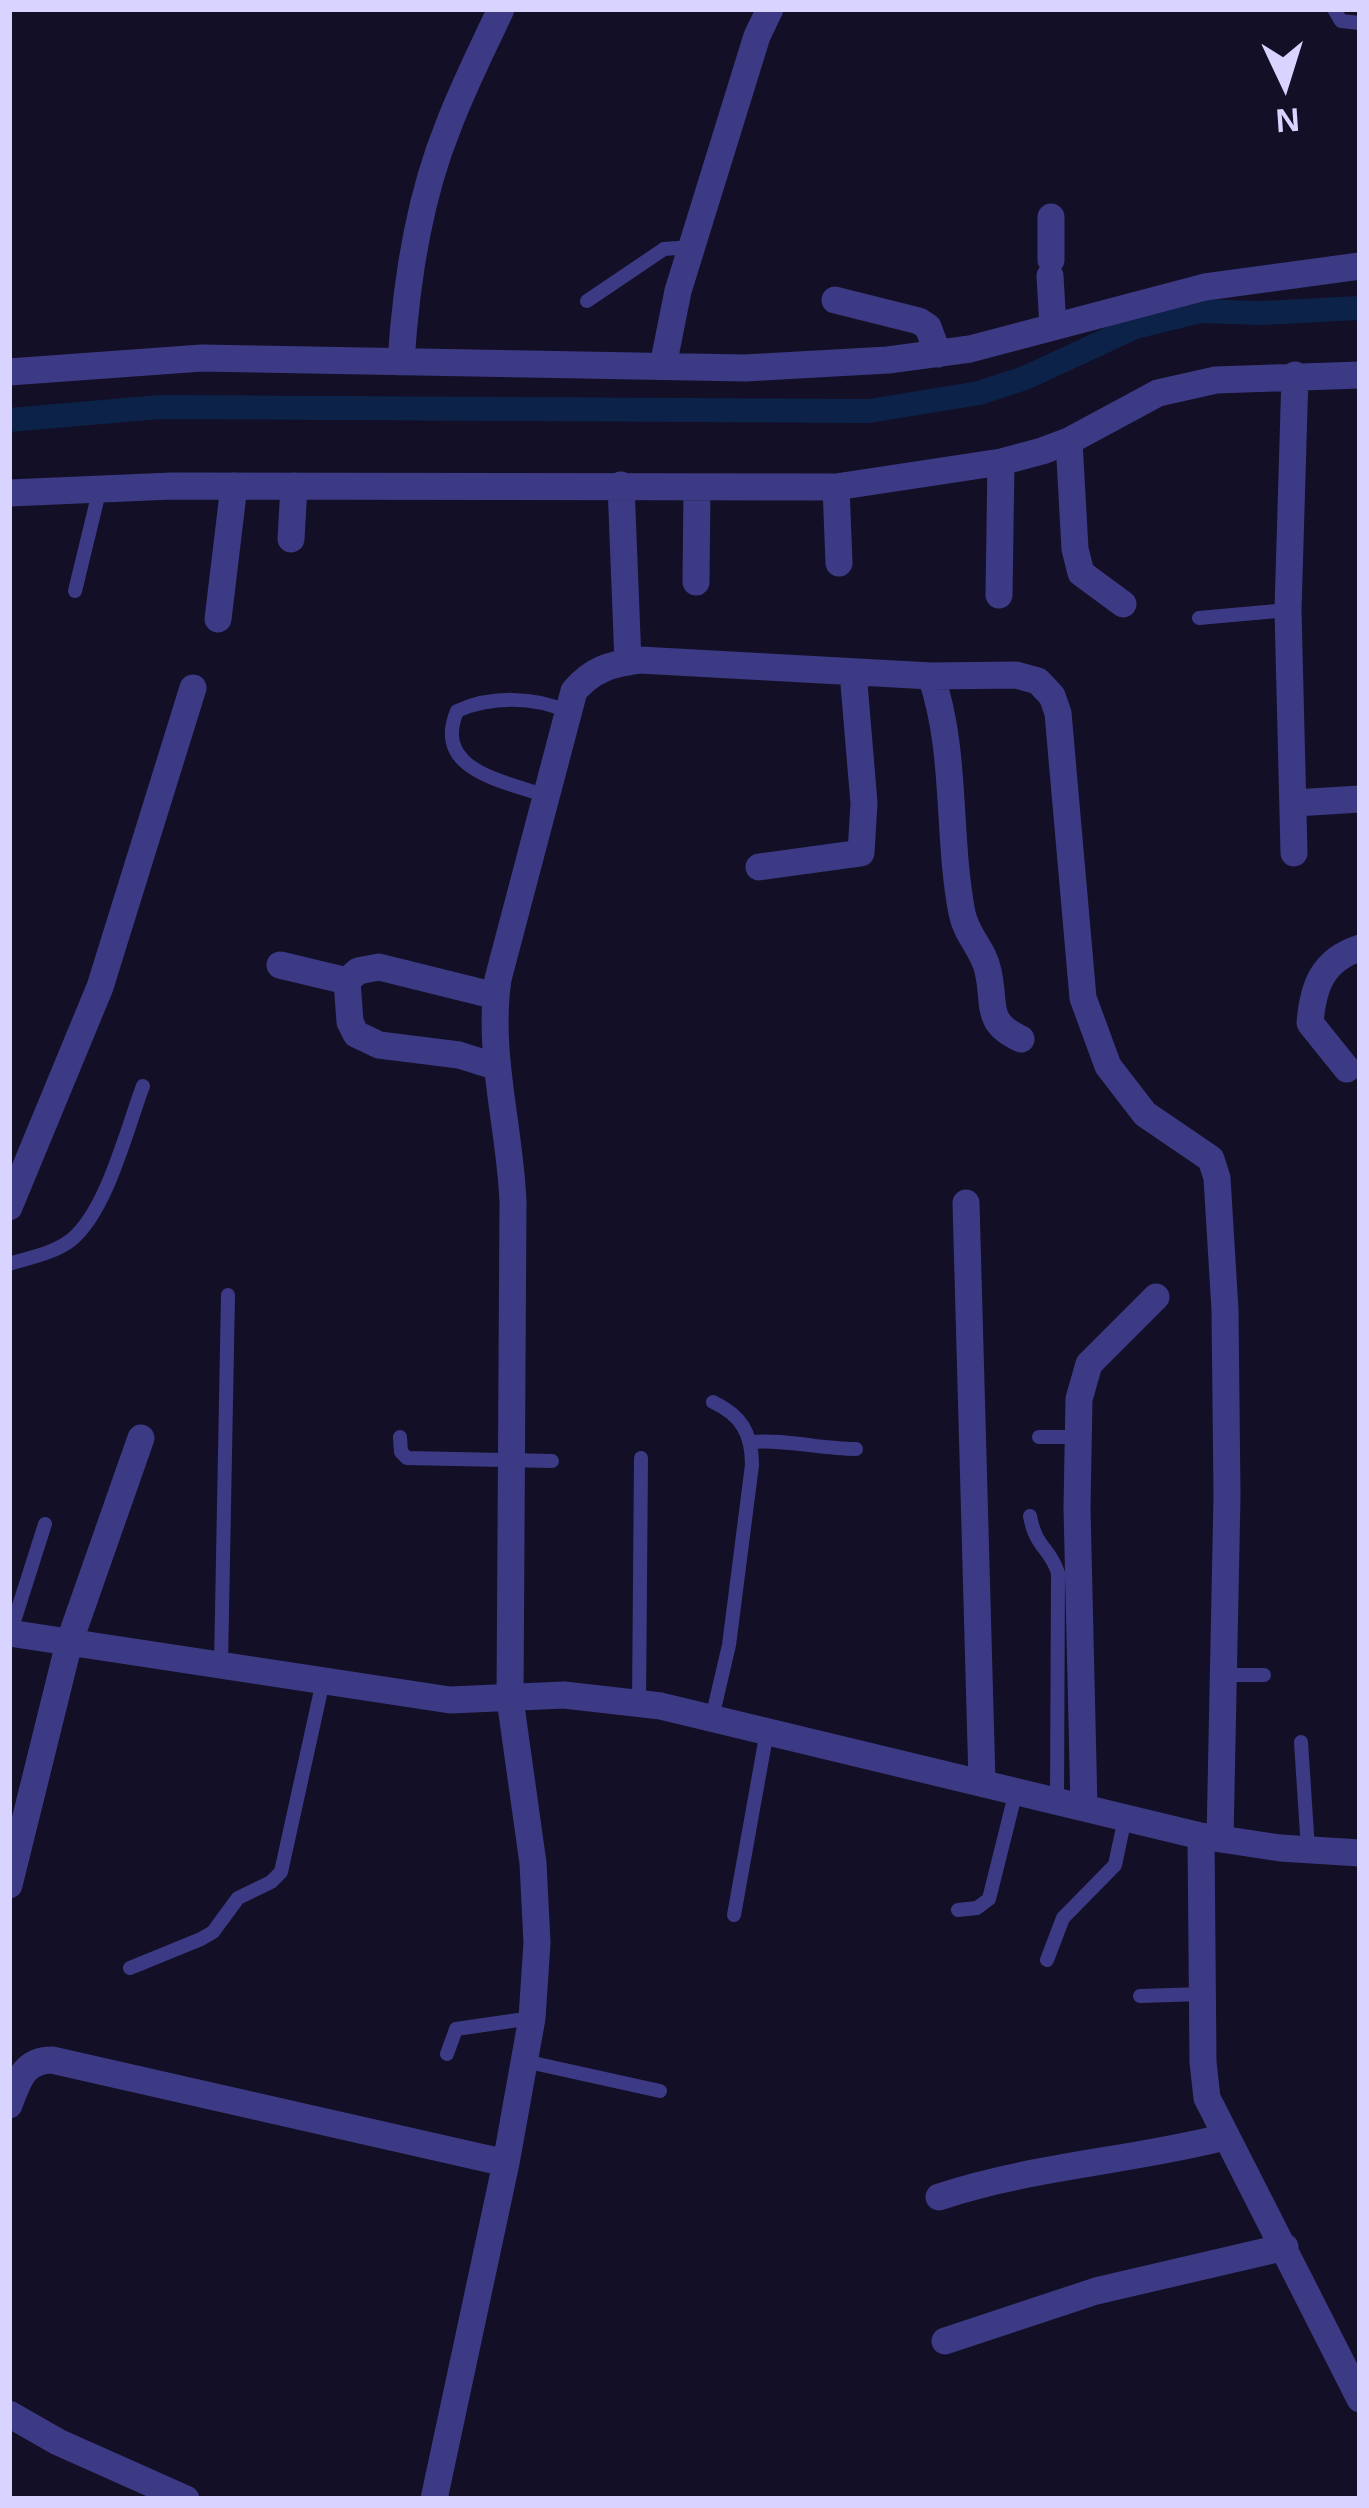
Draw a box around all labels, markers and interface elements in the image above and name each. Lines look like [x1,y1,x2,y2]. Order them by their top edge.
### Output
north arrow [1225,24,1345,144]
text: N [1274,101,1301,140]

